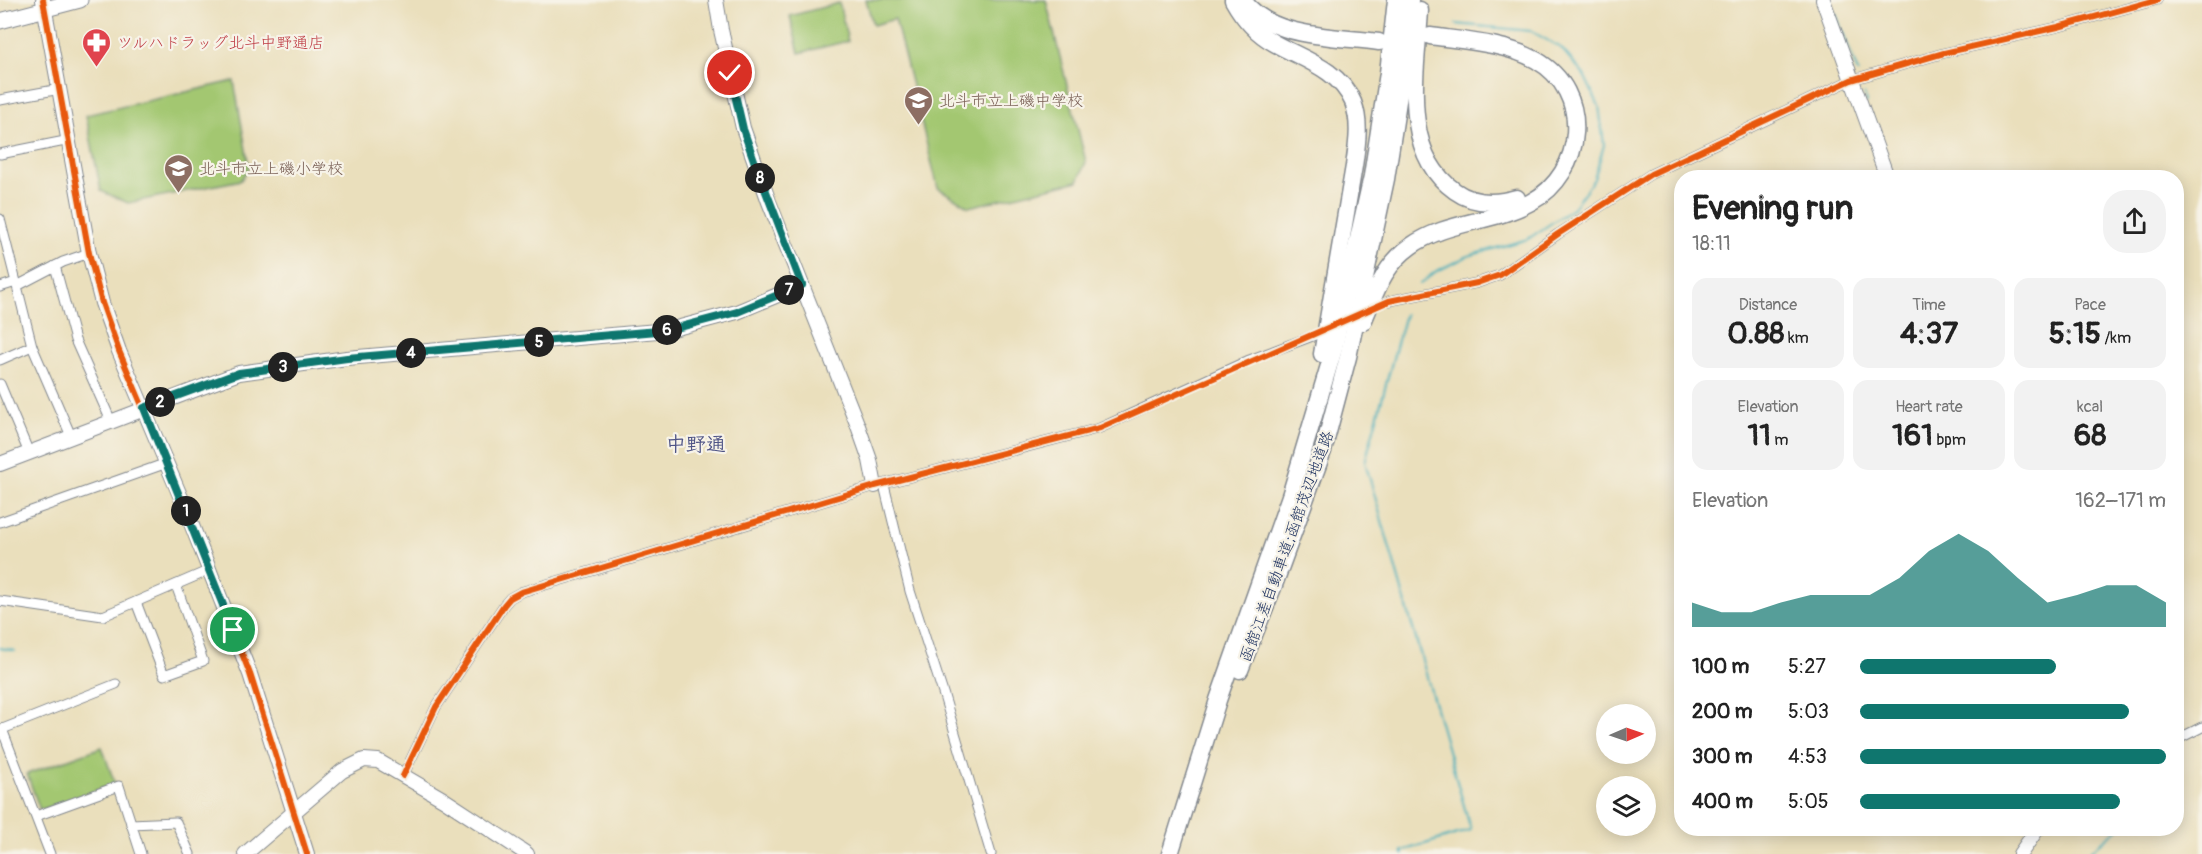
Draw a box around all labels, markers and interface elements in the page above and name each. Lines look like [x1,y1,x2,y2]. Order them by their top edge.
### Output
pharmacy icon: ツルハドラッグ北斗中野通店 [80,26,112,68]
place label: ツルハドラッグ北斗中野通店 [117,33,324,53]
pin [704,47,755,98]
icon: check [713,56,746,89]
school or university icon: 北斗市立上磯中学校 [902,84,934,126]
place label: 北斗市立上磯中学校 [939,91,1083,111]
school or university icon: 北斗市立上磯小学校 [162,152,194,194]
place label: 北斗市立上磯小学校 [199,159,343,179]
pin: 8 [745,163,775,193]
text: 8 [756,168,764,188]
text: Evening run [1692,188,1853,229]
button: share [2103,190,2166,253]
text: 18:11 [1692,231,1731,256]
pin: 7 [774,275,804,305]
text: 7 [785,280,793,300]
text: Distance [1739,295,1797,315]
text: Time [1912,295,1946,315]
text: Pace [2074,295,2106,315]
pin: 6 [652,315,682,345]
text: 0.88 [1727,315,1784,352]
text: 4:37 [1900,315,1958,352]
text: 5:15 [2049,315,2101,352]
text: 6 [662,320,672,340]
pin: 5 [524,327,554,357]
text: km [1784,328,1809,348]
text: /km [2101,328,2131,348]
text: 5 [535,332,543,352]
pin: 4 [396,338,426,368]
text: 4 [406,343,416,363]
pin: 3 [268,352,298,382]
text: 3 [279,357,287,377]
pin: 2 [145,387,175,417]
text: 2 [156,392,164,412]
text: Elevation [1738,397,1798,417]
text: Heart rate [1895,397,1963,417]
text: kcal [2077,397,2103,417]
text: 11 [1747,417,1771,454]
text: 161 [1892,417,1933,454]
text: 68 [2074,417,2106,454]
street label: 函館江差自動車道;函館茂辺地道路 [1236,428,1338,665]
text: m [1771,430,1789,450]
text: bpm [1933,430,1966,450]
district label: 中野通 [666,432,726,457]
text: Elevation [1692,488,1768,513]
text: 162–171 m [2075,488,2166,513]
pin: 1 [171,496,201,526]
text: 1 [183,501,189,521]
pin [207,604,258,655]
icon: arrive [216,613,249,646]
text: 100 m [1692,654,1749,679]
text: 5:27 [1788,654,1826,679]
text: 200 m [1692,699,1753,724]
text: 5:03 [1788,699,1829,724]
north arrow [1596,704,1656,764]
map controls [1596,704,1656,836]
text: 300 m [1692,744,1753,769]
text: 4:53 [1788,744,1827,769]
button: layers [1596,776,1656,836]
text: 400 m [1692,789,1753,814]
text: 5:05 [1788,789,1829,814]

